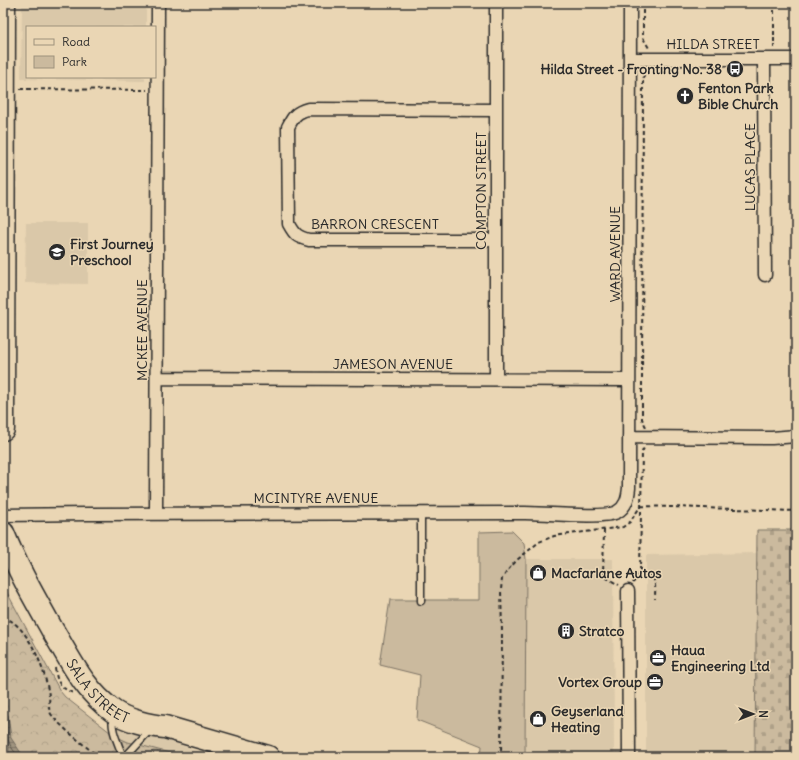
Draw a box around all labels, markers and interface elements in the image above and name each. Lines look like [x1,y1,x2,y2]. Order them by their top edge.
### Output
legend [26,26,156,78]
text: Road [62,34,90,49]
street label: HILDA STREET [666,35,760,53]
text: Park [62,54,87,69]
bus stop icon: Hilda Street - Fronting No. 38 [725,59,745,79]
place label: Hilda Street - Fronting No. 38 [541,60,722,78]
place label: Fenton Park Bible Church [698,79,778,113]
church icon: Fenton Park Bible Church [675,86,695,106]
street label: LUCAS PLACE [741,123,759,211]
street label: COMPTON STREET [472,132,490,250]
street label: WARD AVENUE [606,206,624,302]
street label: BARRON CRESCENT [311,215,439,233]
place label: First Journey Preschool [70,235,154,269]
school or university icon: First Journey Preschool [47,242,67,262]
street label: MCKEE AVENUE [133,279,151,381]
street label: JAMESON AVENUE [333,355,453,373]
street label: MCINTYRE AVENUE [254,489,378,507]
shop icon: Macfarlane Autos [528,563,548,583]
place label: Macfarlane Autos [551,564,662,582]
building icon: Stratco [556,621,576,641]
place label: Stratco [579,622,625,640]
place label: Haua Engineering Ltd [671,641,771,675]
office icon: Haua Engineering Ltd [648,648,668,668]
street label: SALA STREET [62,655,132,727]
office icon: Vortex Group [645,672,665,692]
place label: Vortex Group [558,673,642,691]
north arrow [733,694,773,734]
place label: Geyserland Heating [551,702,624,736]
shop icon: Geyserland Heating [528,709,548,729]
text: N [756,710,770,718]

